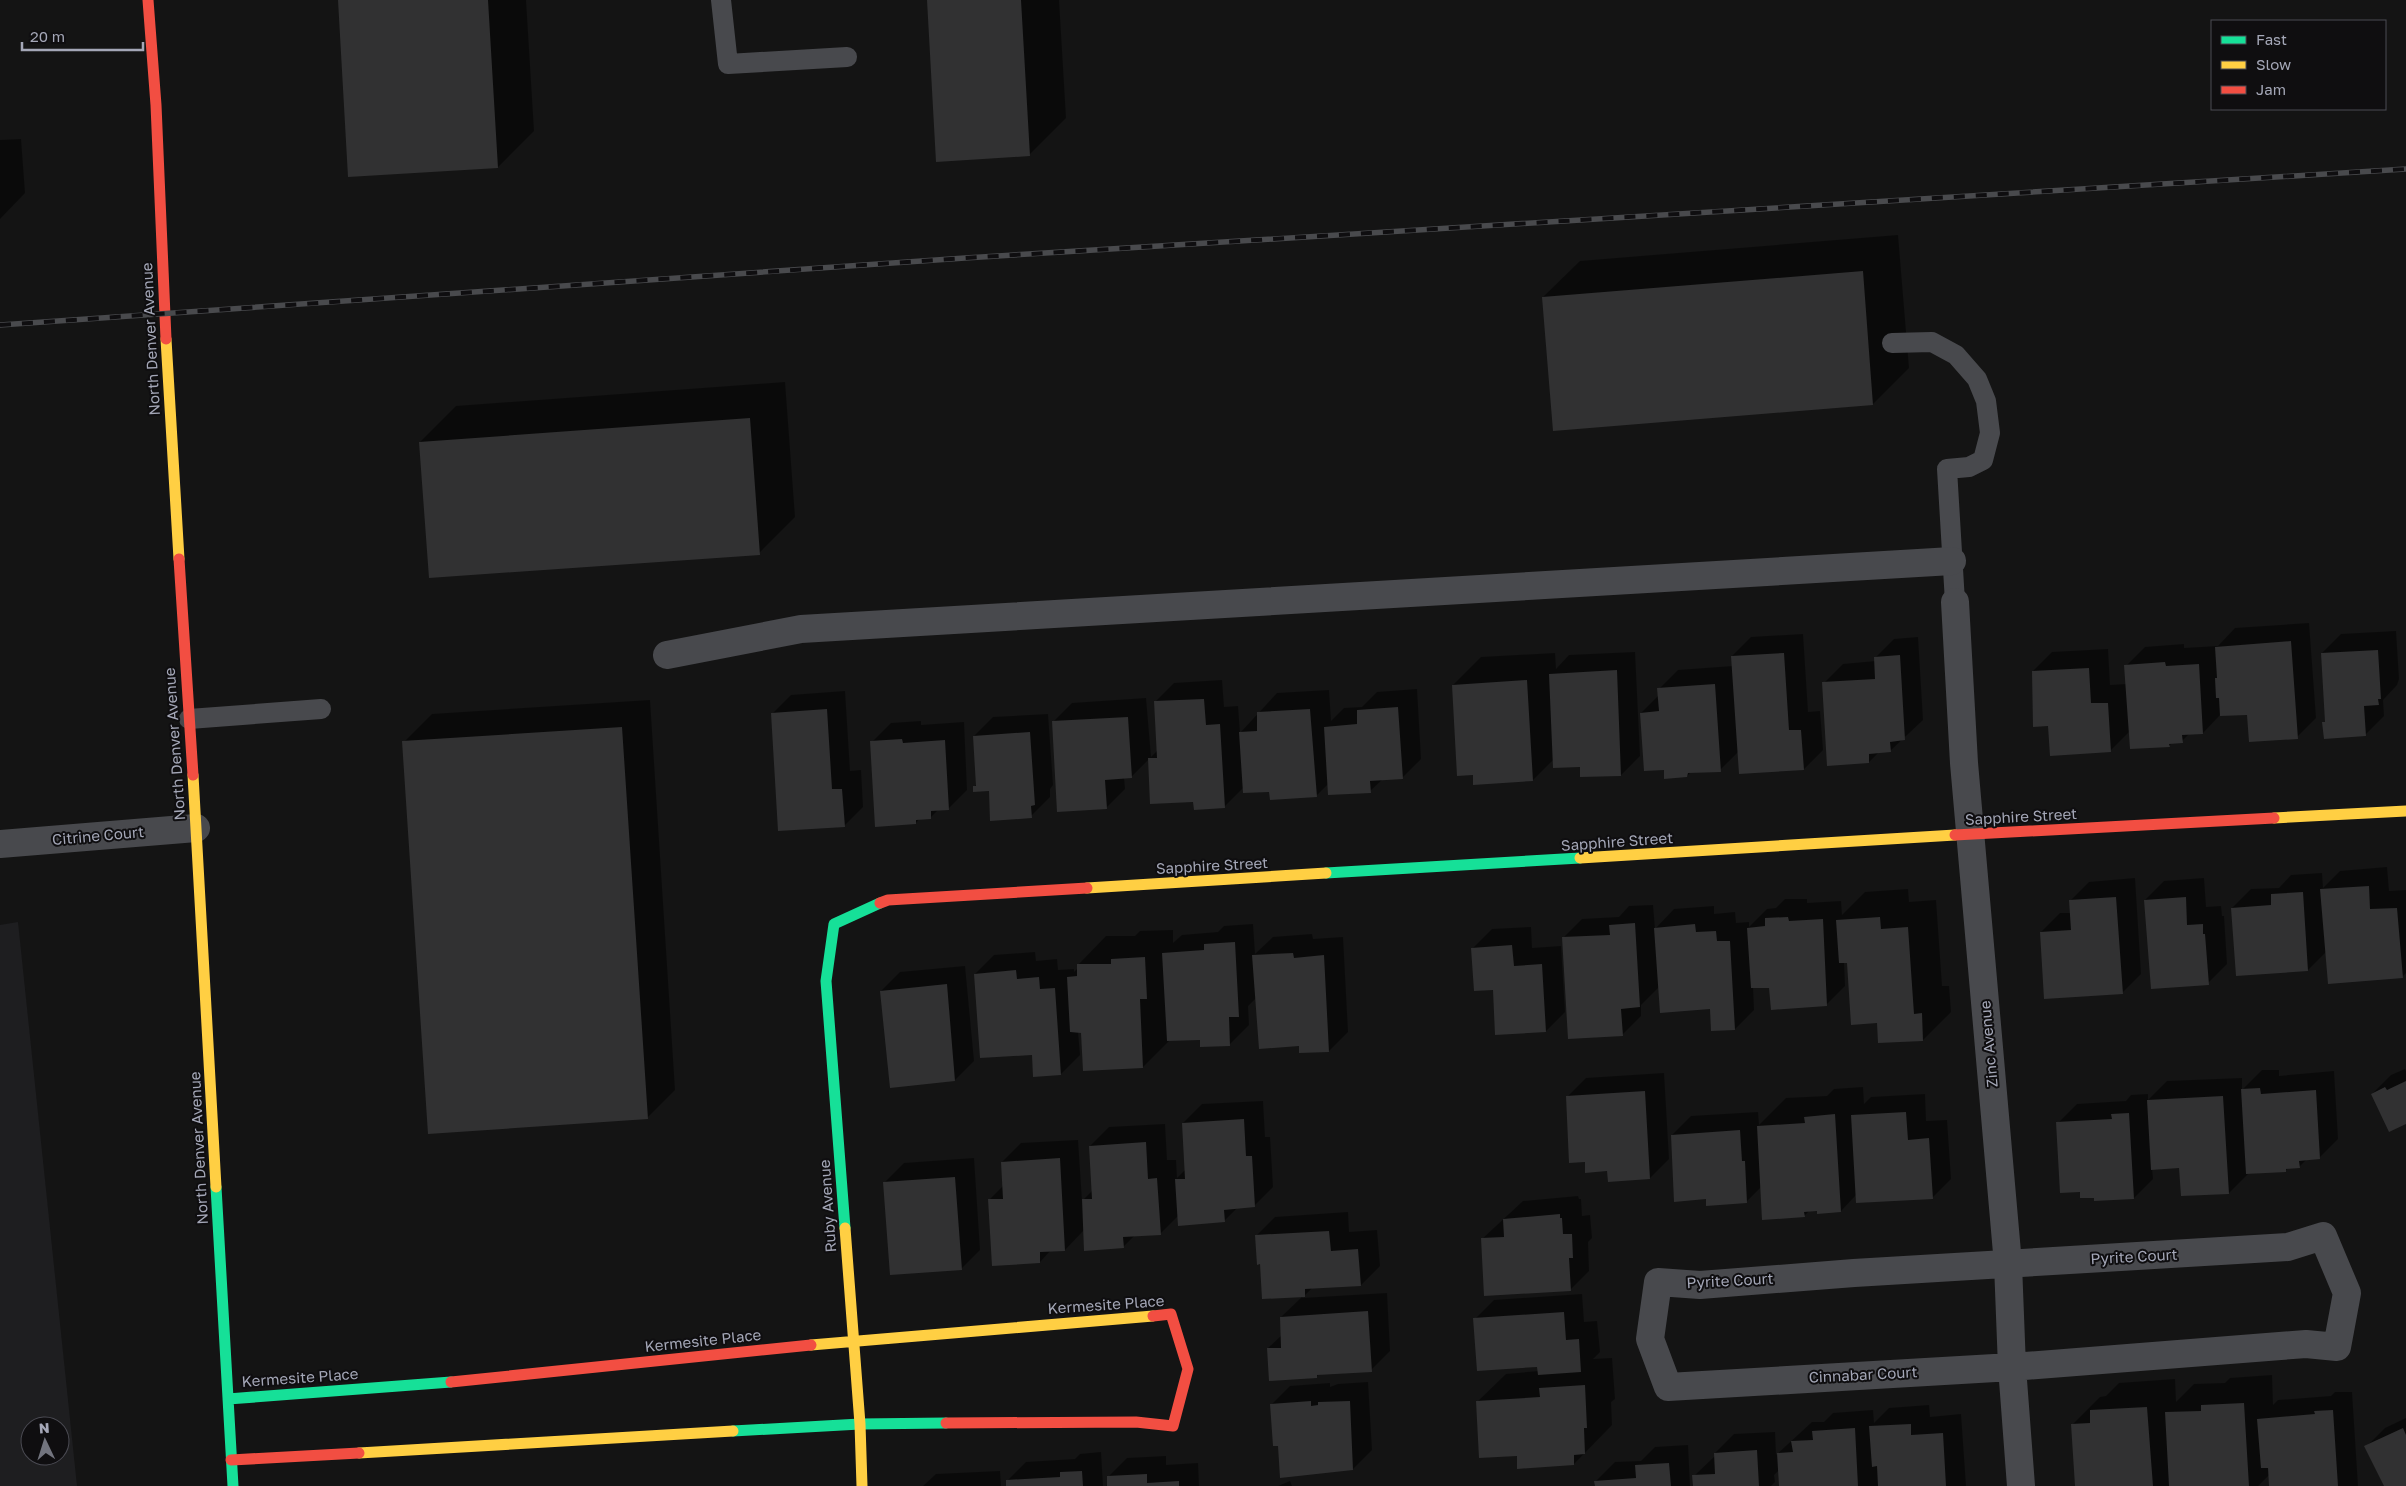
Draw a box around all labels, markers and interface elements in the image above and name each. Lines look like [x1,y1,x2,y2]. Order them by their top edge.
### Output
scale bar [22,20,144,52]
legend [2211,20,2386,110]
text: 20 m [30,27,65,45]
text: Fast [2256,30,2287,48]
text: Slow [2256,55,2291,73]
text: Jam [2256,80,2286,98]
street label: North Denver Avenue [137,262,163,416]
street label: North Denver Avenue [160,667,188,821]
street label: Sapphire Street [1964,804,2078,828]
street label: Citrine Court [51,822,145,848]
street label: Sapphire Street [1560,828,1674,854]
street label: Sapphire Street [1155,853,1269,877]
street label: Zinc Avenue [1975,1000,2001,1088]
street label: North Denver Avenue [185,1071,211,1225]
street label: Ruby Avenue [815,1159,839,1253]
street label: Pyrite Court [2090,1245,2178,1267]
street label: Pyrite Court [1686,1269,1774,1291]
street label: Kermesite Place [1047,1291,1165,1317]
street label: Kermesite Place [644,1325,762,1355]
street label: Cinnabar Court [1808,1362,1918,1386]
street label: Kermesite Place [241,1364,359,1390]
north arrow [20,1416,70,1466]
text: N [38,1419,50,1436]

